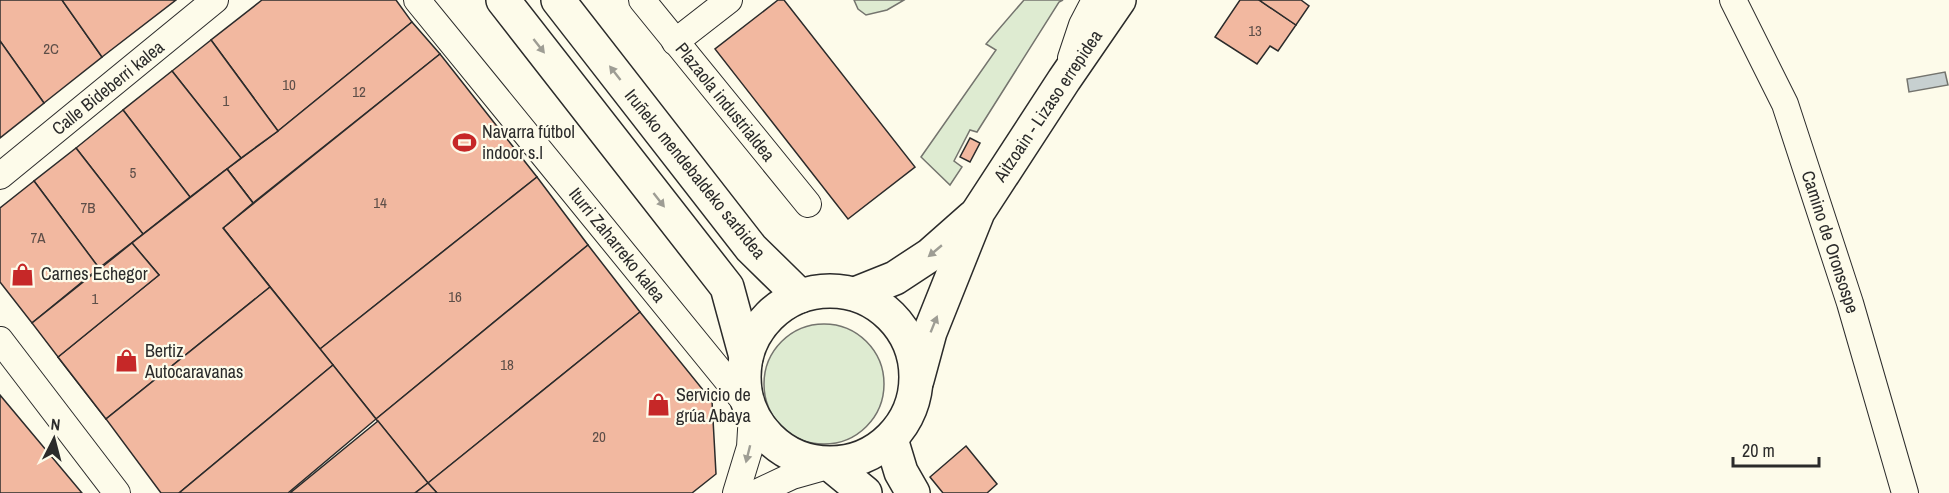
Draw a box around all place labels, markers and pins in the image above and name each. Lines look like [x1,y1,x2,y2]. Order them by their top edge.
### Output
place label: Navarra fútbol indoor s.l [482,119,575,165]
sports icon: Navarra fútbol indoor s.l [451,129,477,155]
shop icon: Carnes Echegor [10,261,36,287]
place label: Carnes Echegor [41,261,148,286]
place label: Bertiz Autocaravanas [144,338,243,384]
shop icon: Bertiz Autocaravanas [114,348,140,374]
place label: Servicio de grúa Abaya [676,382,751,428]
shop icon: Servicio de grúa Abaya [645,392,671,418]

